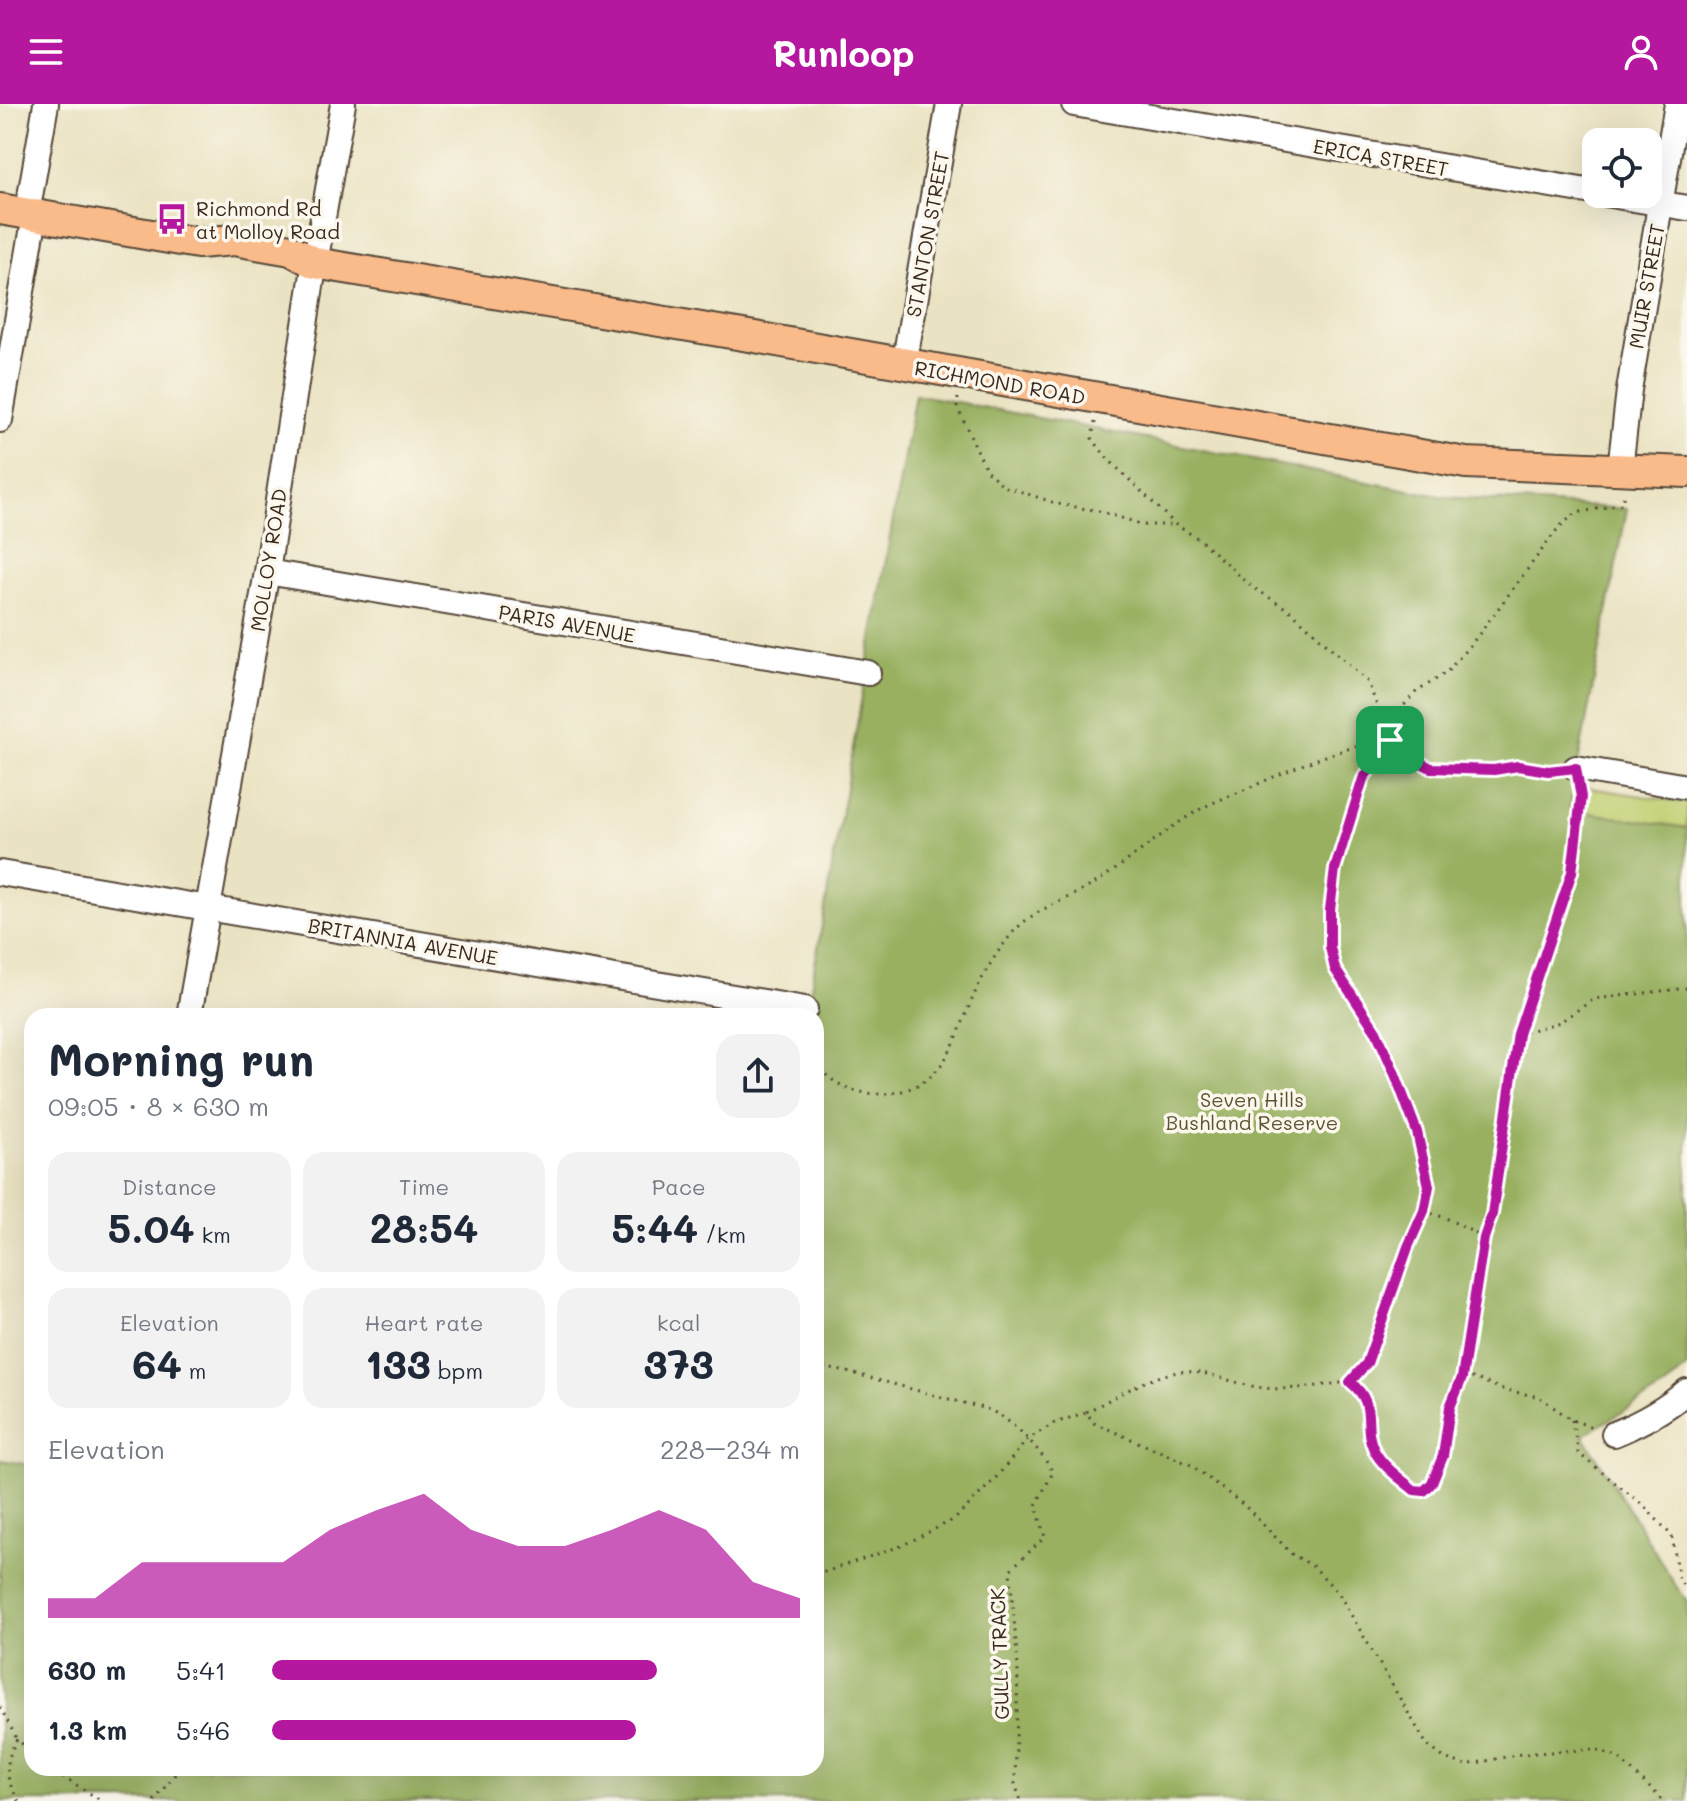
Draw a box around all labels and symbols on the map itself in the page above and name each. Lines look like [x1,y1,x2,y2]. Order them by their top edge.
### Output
street label: ERICA STREET [1311,132,1451,182]
street label: STANTON STREET [900,149,954,319]
place label: Richmond Rd at Molloy Road [196,195,340,244]
bus stop icon: Richmond Rd at Molloy Road [155,202,189,236]
street label: MUIR STREET [1622,221,1670,351]
street label: RICHMOND ROAD [913,354,1087,410]
street label: MOLLOY ROAD [244,487,292,633]
street label: PARIS AVENUE [497,598,637,648]
pin [1356,706,1424,774]
street label: BRITANNIA AVENUE [306,912,500,970]
park label: Seven Hills Bushland Reserve [1166,1086,1338,1135]
street label: GULLY TRACK [984,1588,1014,1720]

